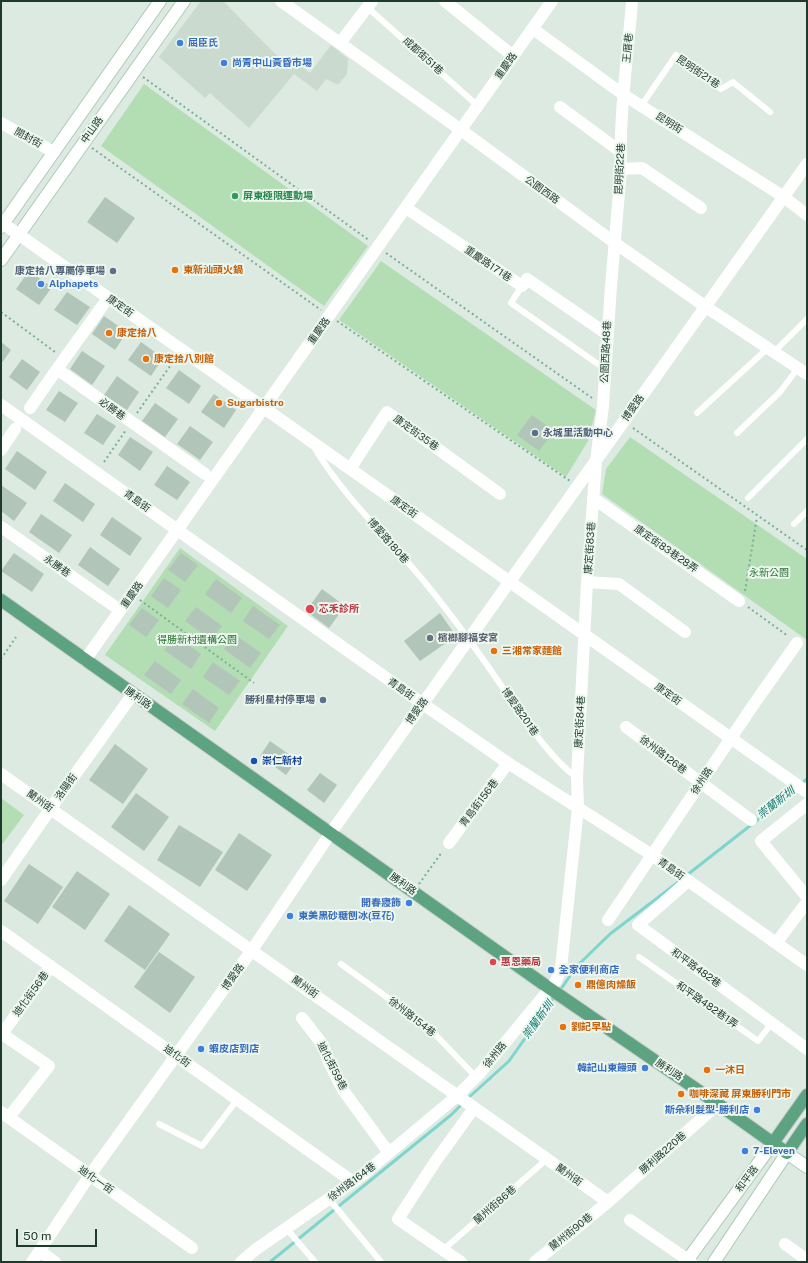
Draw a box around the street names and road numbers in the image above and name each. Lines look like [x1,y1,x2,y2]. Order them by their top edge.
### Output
street label: 王厝巷 [621,33,635,63]
street label: 成都街51巷 [400,35,446,77]
street label: 重慶路 [492,50,520,82]
street label: 昆明街21巷 [674,53,722,91]
street label: 昆明街 [653,110,685,136]
street label: 中山路 [78,114,106,146]
street label: 開封街 [12,125,44,151]
street label: 昆明街22巷 [613,143,627,195]
street label: 公園西路 [522,173,562,207]
street label: 重慶路171巷 [462,244,514,284]
street label: 康定街 [104,292,136,320]
street label: 重慶路 [305,315,333,347]
street label: 公園西路48巷 [598,320,614,384]
street label: 博愛路 [619,392,647,424]
street label: 必勝巷 [96,395,128,423]
street label: 康定街35巷 [391,413,441,453]
street label: 青島街 [121,487,153,515]
street label: 康定街 [388,493,420,521]
street label: 博愛路180巷 [365,516,411,566]
street label: 康定街83巷 [582,521,598,575]
street label: 康定街83巷28弄 [632,523,700,575]
street label: 永勝巷 [41,552,73,580]
street label: 重慶路 [118,579,146,611]
street label: 青島街 [385,675,417,703]
street label: 康定街 [652,680,684,708]
street label: 勝利路 [122,684,154,712]
street label: 博愛路201巷 [499,686,541,738]
street label: 博愛路 [403,695,431,727]
street label: 康定街84巷 [573,695,587,749]
street label: 徐州路126巷 [637,733,689,777]
street label: 徐州路 [689,765,715,797]
street label: 洛陽街 [52,771,80,803]
street label: 青島街156巷 [457,777,501,829]
street label: 蘭州街 [24,787,56,815]
street label: 青島街 [655,855,687,883]
street label: 勝利路 [387,870,419,898]
street label: 和平路482巷 [669,946,723,990]
street label: 博愛路 [219,961,247,993]
street label: 迪化街56巷 [11,969,51,1019]
street label: 蘭州街 [289,973,321,1001]
street label: 和平路482巷1弄 [674,979,740,1031]
street label: 徐州路154巷 [386,995,438,1039]
street label: 迪化街59巷 [315,1040,349,1092]
street label: 徐州路 [481,1040,509,1070]
street label: 迪化街 [161,1042,193,1070]
street label: 勝利路 [653,1057,685,1083]
street label: 勝利路220巷 [637,1129,689,1177]
street label: 徐州路164巷 [326,1160,378,1204]
street label: 蘭州街 [553,1161,585,1189]
street label: 和平路 [733,1163,761,1195]
street label: 迪化一街 [76,1164,116,1196]
street label: 蘭州街86巷 [471,1183,519,1227]
street label: 蘭州街90巷 [547,1211,595,1253]

